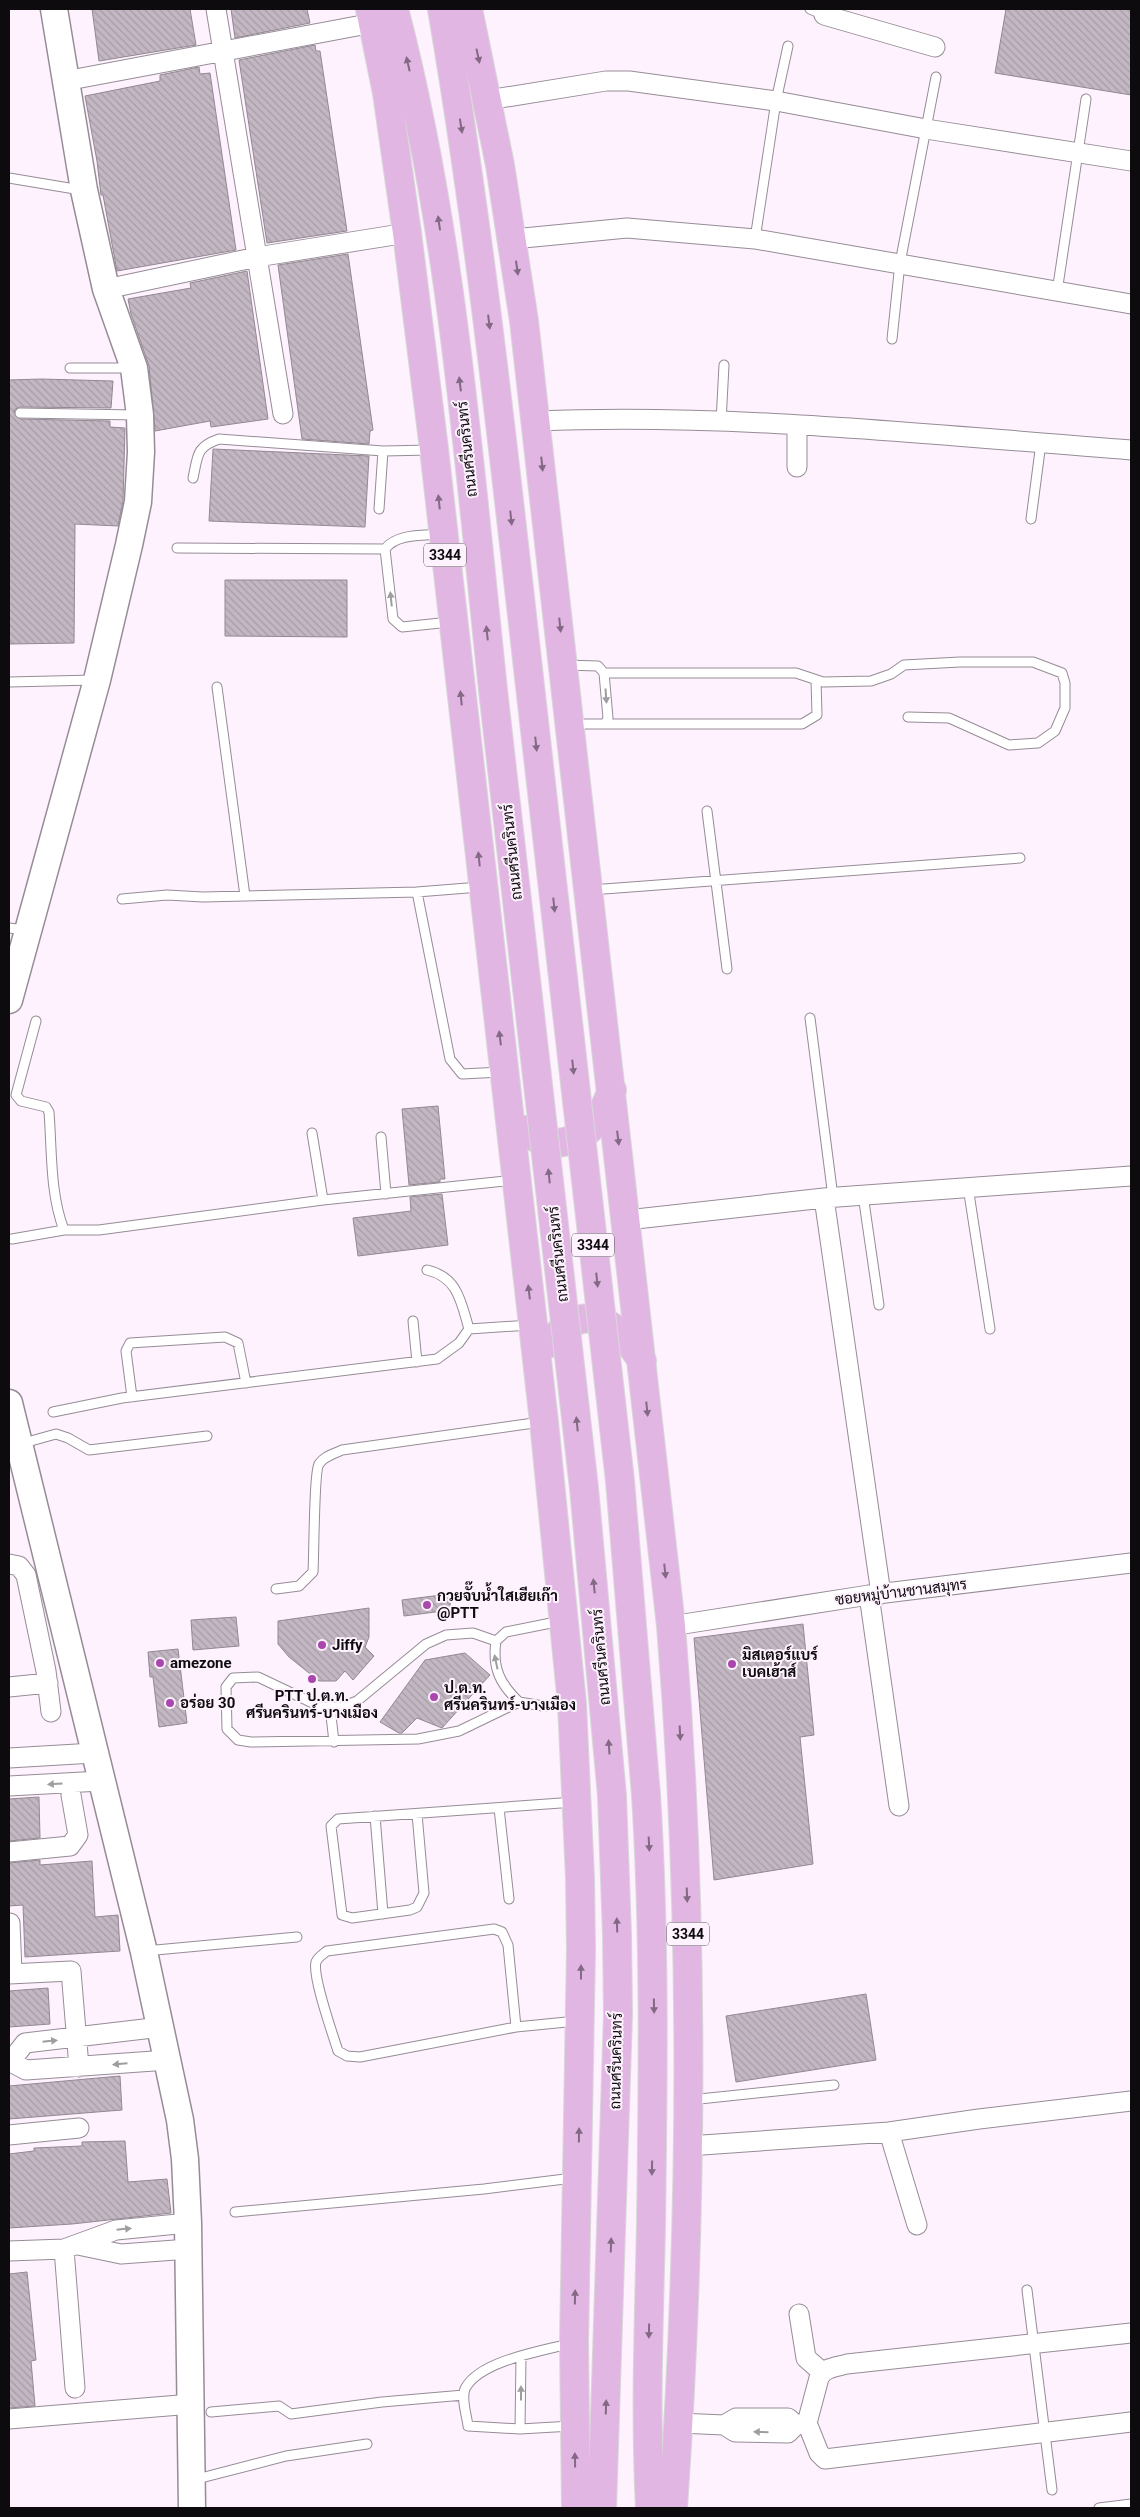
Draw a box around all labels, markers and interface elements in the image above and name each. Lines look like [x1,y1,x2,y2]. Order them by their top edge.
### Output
one-way arrow [475,49,483,65]
one-way arrow [404,56,412,71]
one-way arrow [458,118,466,134]
one-way arrow [435,215,443,231]
one-way arrow [513,260,521,276]
one-way arrow [485,314,493,330]
one-way arrow [456,376,464,392]
street label: ถนนศรีนครินทร์ [452,400,481,498]
one-way arrow [538,456,546,472]
one-way arrow [435,493,443,509]
one-way arrow [507,510,515,526]
road number: 3344 [424,544,466,566]
one-way arrow [387,590,395,606]
one-way arrow [556,618,564,634]
one-way arrow [483,625,491,641]
one-way arrow [602,688,610,704]
one-way arrow [457,689,465,705]
one-way arrow [532,736,540,752]
street label: ถนนศรีนครินทร์ [497,803,526,901]
one-way arrow [475,851,483,867]
one-way arrow [550,898,558,914]
one-way arrow [496,1030,504,1046]
one-way arrow [569,1059,577,1075]
one-way arrow [614,1131,622,1147]
one-way arrow [545,1167,553,1183]
street label: ถนนศรีนครินทร์ [543,1205,572,1303]
road number: 3344 [572,1234,614,1256]
one-way arrow [593,1273,601,1289]
one-way arrow [525,1284,533,1300]
one-way arrow [643,1401,651,1417]
one-way arrow [573,1416,581,1432]
one-way arrow [661,1563,669,1579]
street label: ซอยหมู่บ้านชานสมุทร [834,1574,968,1611]
one-way arrow [590,1577,598,1593]
place label: กวยจั๊บน้ำใสเฮียเก๊า @PTT [437,1581,558,1622]
marker: กวยจั๊บน้ำใสเฮียเก๊า @PTT [421,1599,433,1611]
street label: ถนนศรีนครินทร์ [587,1608,614,1706]
place label: Jiffy [332,1636,363,1654]
marker: Jiffy [316,1639,328,1651]
place label: มิสเตอร์แบร์ เบคเฮ้าส์ [742,1645,819,1681]
one-way arrow [491,1653,499,1669]
place label: amezone [170,1654,232,1672]
marker: amezone [154,1657,166,1669]
marker: มิสเตอร์แบร์ เบคเฮ้าส์ [726,1658,738,1670]
marker: PTT ป.ต.ท. ศรีนครินทร์-บางเมือง [306,1673,318,1685]
place label: ป.ต.ท. ศรีนครินทร์-บางเมือง [444,1679,576,1714]
place label: PTT ป.ต.ท. ศรีนครินทร์-บางเมือง [246,1687,378,1722]
marker: ป.ต.ท. ศรีนครินทร์-บางเมือง [428,1691,440,1703]
place label: อร่อย 30 [180,1693,235,1712]
marker: อร่อย 30 [164,1697,176,1709]
one-way arrow [676,1725,684,1741]
one-way arrow [604,1739,612,1755]
one-way arrow [46,1780,62,1788]
one-way arrow [646,1836,654,1852]
one-way arrow [683,1887,691,1903]
one-way arrow [613,1917,621,1933]
road number: 3344 [667,1922,709,1946]
one-way arrow [577,1964,585,1980]
one-way arrow [650,1998,658,2014]
street label: ถนนศรีนครินทร์ [605,2013,626,2109]
one-way arrow [43,2036,59,2044]
one-way arrow [112,2060,128,2068]
one-way arrow [575,2126,583,2142]
one-way arrow [648,2161,656,2177]
one-way arrow [117,2225,133,2233]
one-way arrow [608,2236,616,2252]
one-way arrow [572,2289,580,2305]
one-way arrow [645,2323,653,2339]
one-way arrow [517,2385,525,2401]
one-way arrow [603,2399,611,2415]
one-way arrow [752,2428,768,2436]
one-way arrow [571,2451,579,2467]

